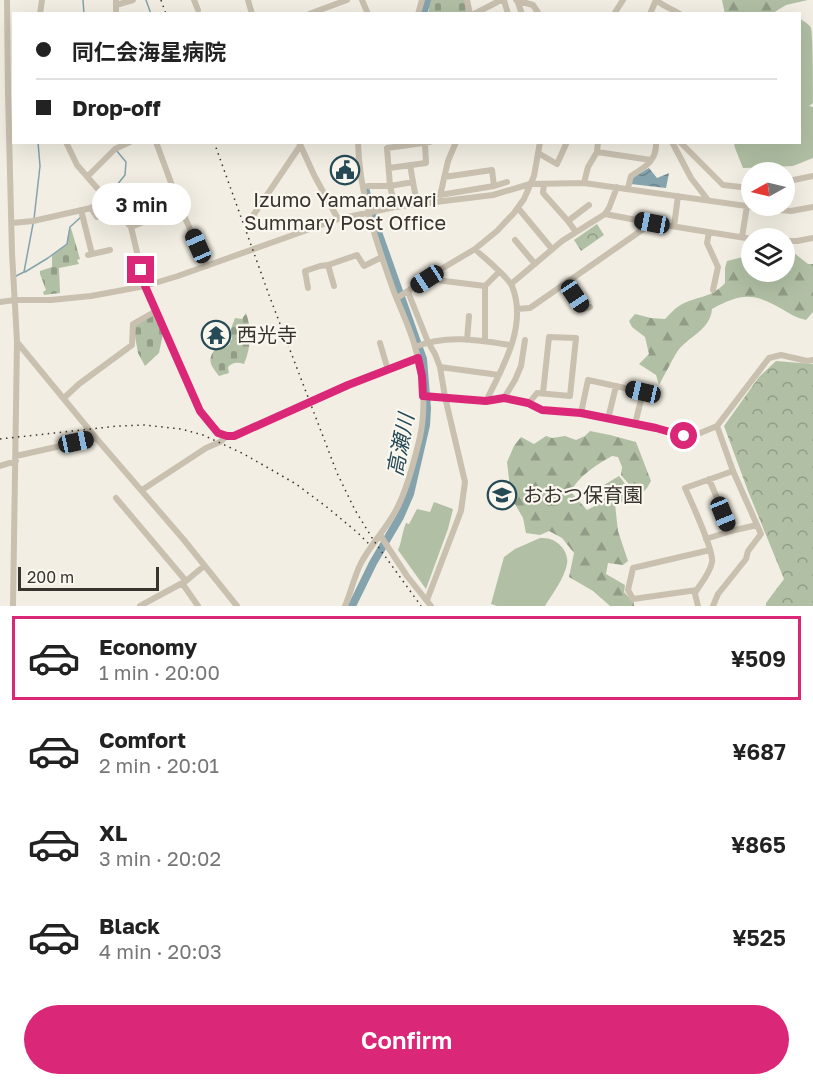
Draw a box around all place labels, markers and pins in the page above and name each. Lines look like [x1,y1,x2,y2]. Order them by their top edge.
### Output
public building icon: Izumo Yamamawari Summary Post Office [329,154,361,186]
place label: Izumo Yamamawari Summary Post Office [244,187,446,234]
temple icon: 西光寺 [200,319,232,351]
place label: 西光寺 [237,322,297,346]
school or university icon: おおつ保育園 [486,479,518,511]
place label: おおつ保育園 [523,482,643,506]

